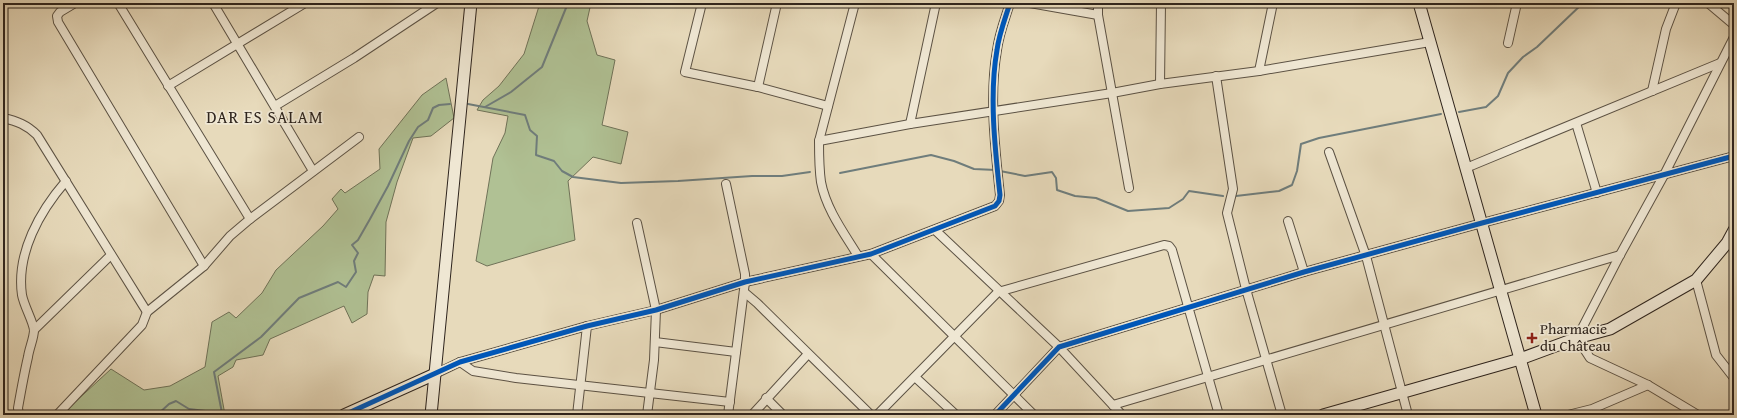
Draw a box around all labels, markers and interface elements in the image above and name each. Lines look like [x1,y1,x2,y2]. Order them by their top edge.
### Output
district label: DAR ES SALAM [206,104,324,129]
place label: Pharmacie du Château [1540,318,1612,356]
marker: Pharmacie du Château [1527,333,1537,343]

